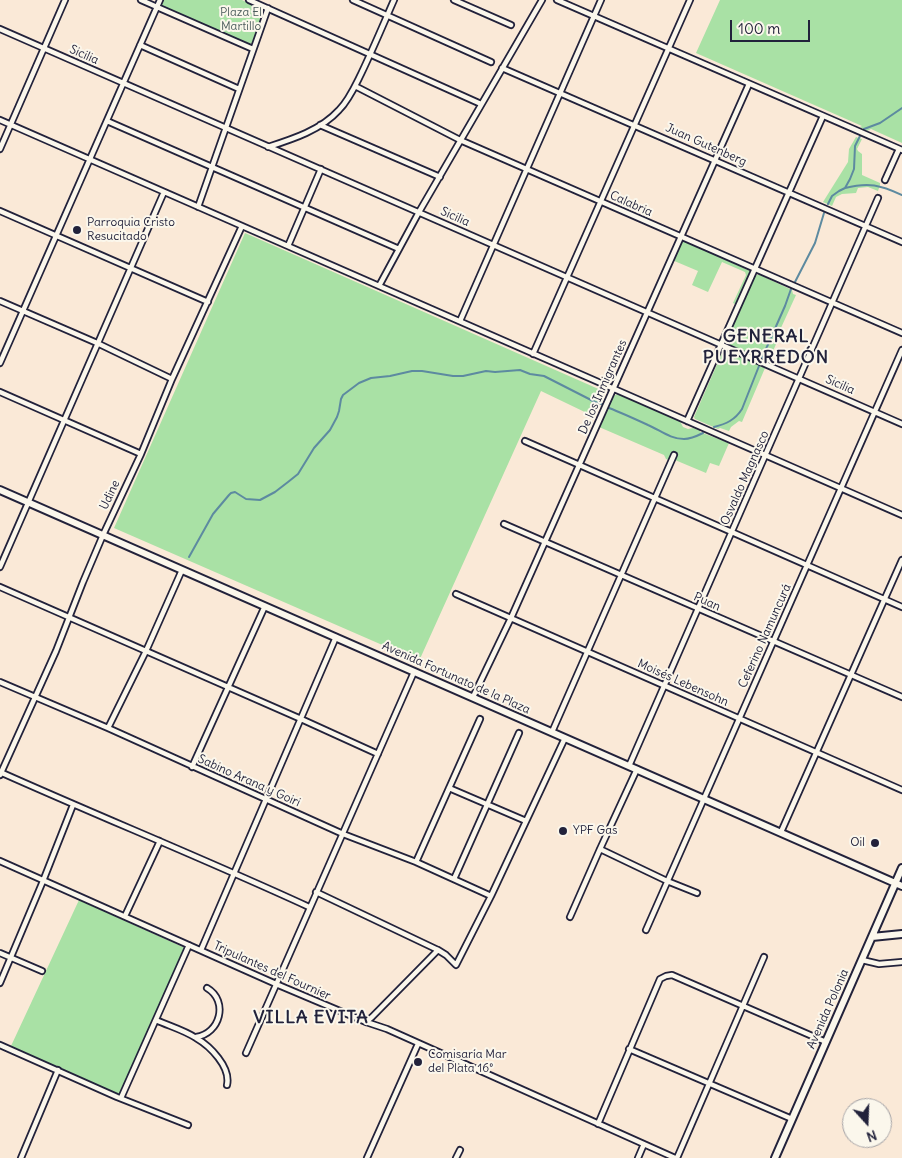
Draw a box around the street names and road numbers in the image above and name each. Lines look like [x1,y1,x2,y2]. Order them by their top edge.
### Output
street label: Sicilia [67,42,101,68]
street label: Juan Gutenberg [663,121,749,169]
street label: Calabria [607,188,655,220]
street label: Sicilia [438,204,472,230]
street label: De los Inmigrantes [576,338,630,436]
street label: Sicilia [823,372,857,398]
street label: Osvaldo Magnasco [718,429,772,527]
street label: Udine [97,478,123,512]
street label: Ceferino Namuncurá [736,582,794,690]
street label: Puan [691,590,723,614]
street label: Avenida Fortunato de la Plaza [380,639,532,717]
street label: Moisés Lebensohn [635,656,731,710]
street label: Sabino Arana y Goiri [196,752,302,810]
street label: Tripulantes del Fournier [211,939,333,1003]
street label: Avenida Polonia [804,967,852,1051]

